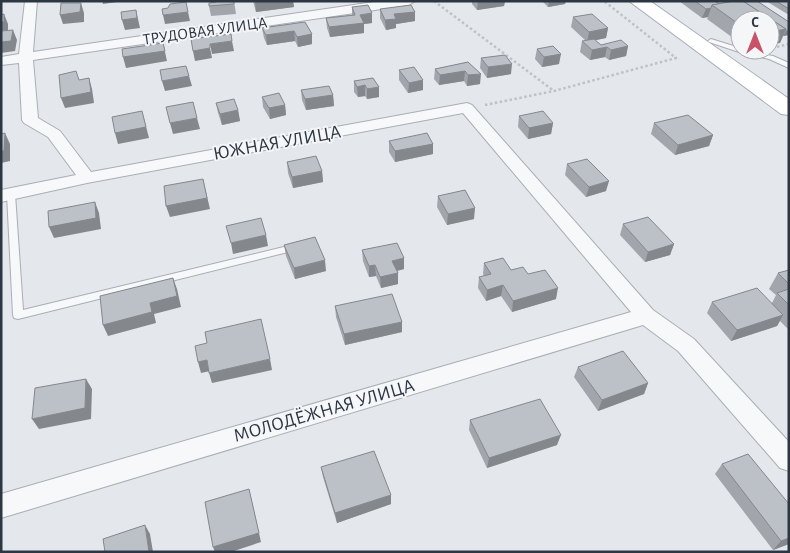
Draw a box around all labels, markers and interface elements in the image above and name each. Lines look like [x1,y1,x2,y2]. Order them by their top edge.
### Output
north arrow [730,10,780,60]
street label: ТРУДОВАЯ УЛИЦА [142,14,269,48]
text: С [751,16,759,30]
street label: ЮЖНАЯ УЛИЦА [212,122,342,164]
street label: МОЛОДЁЖНАЯ УЛИЦА [231,375,417,446]

